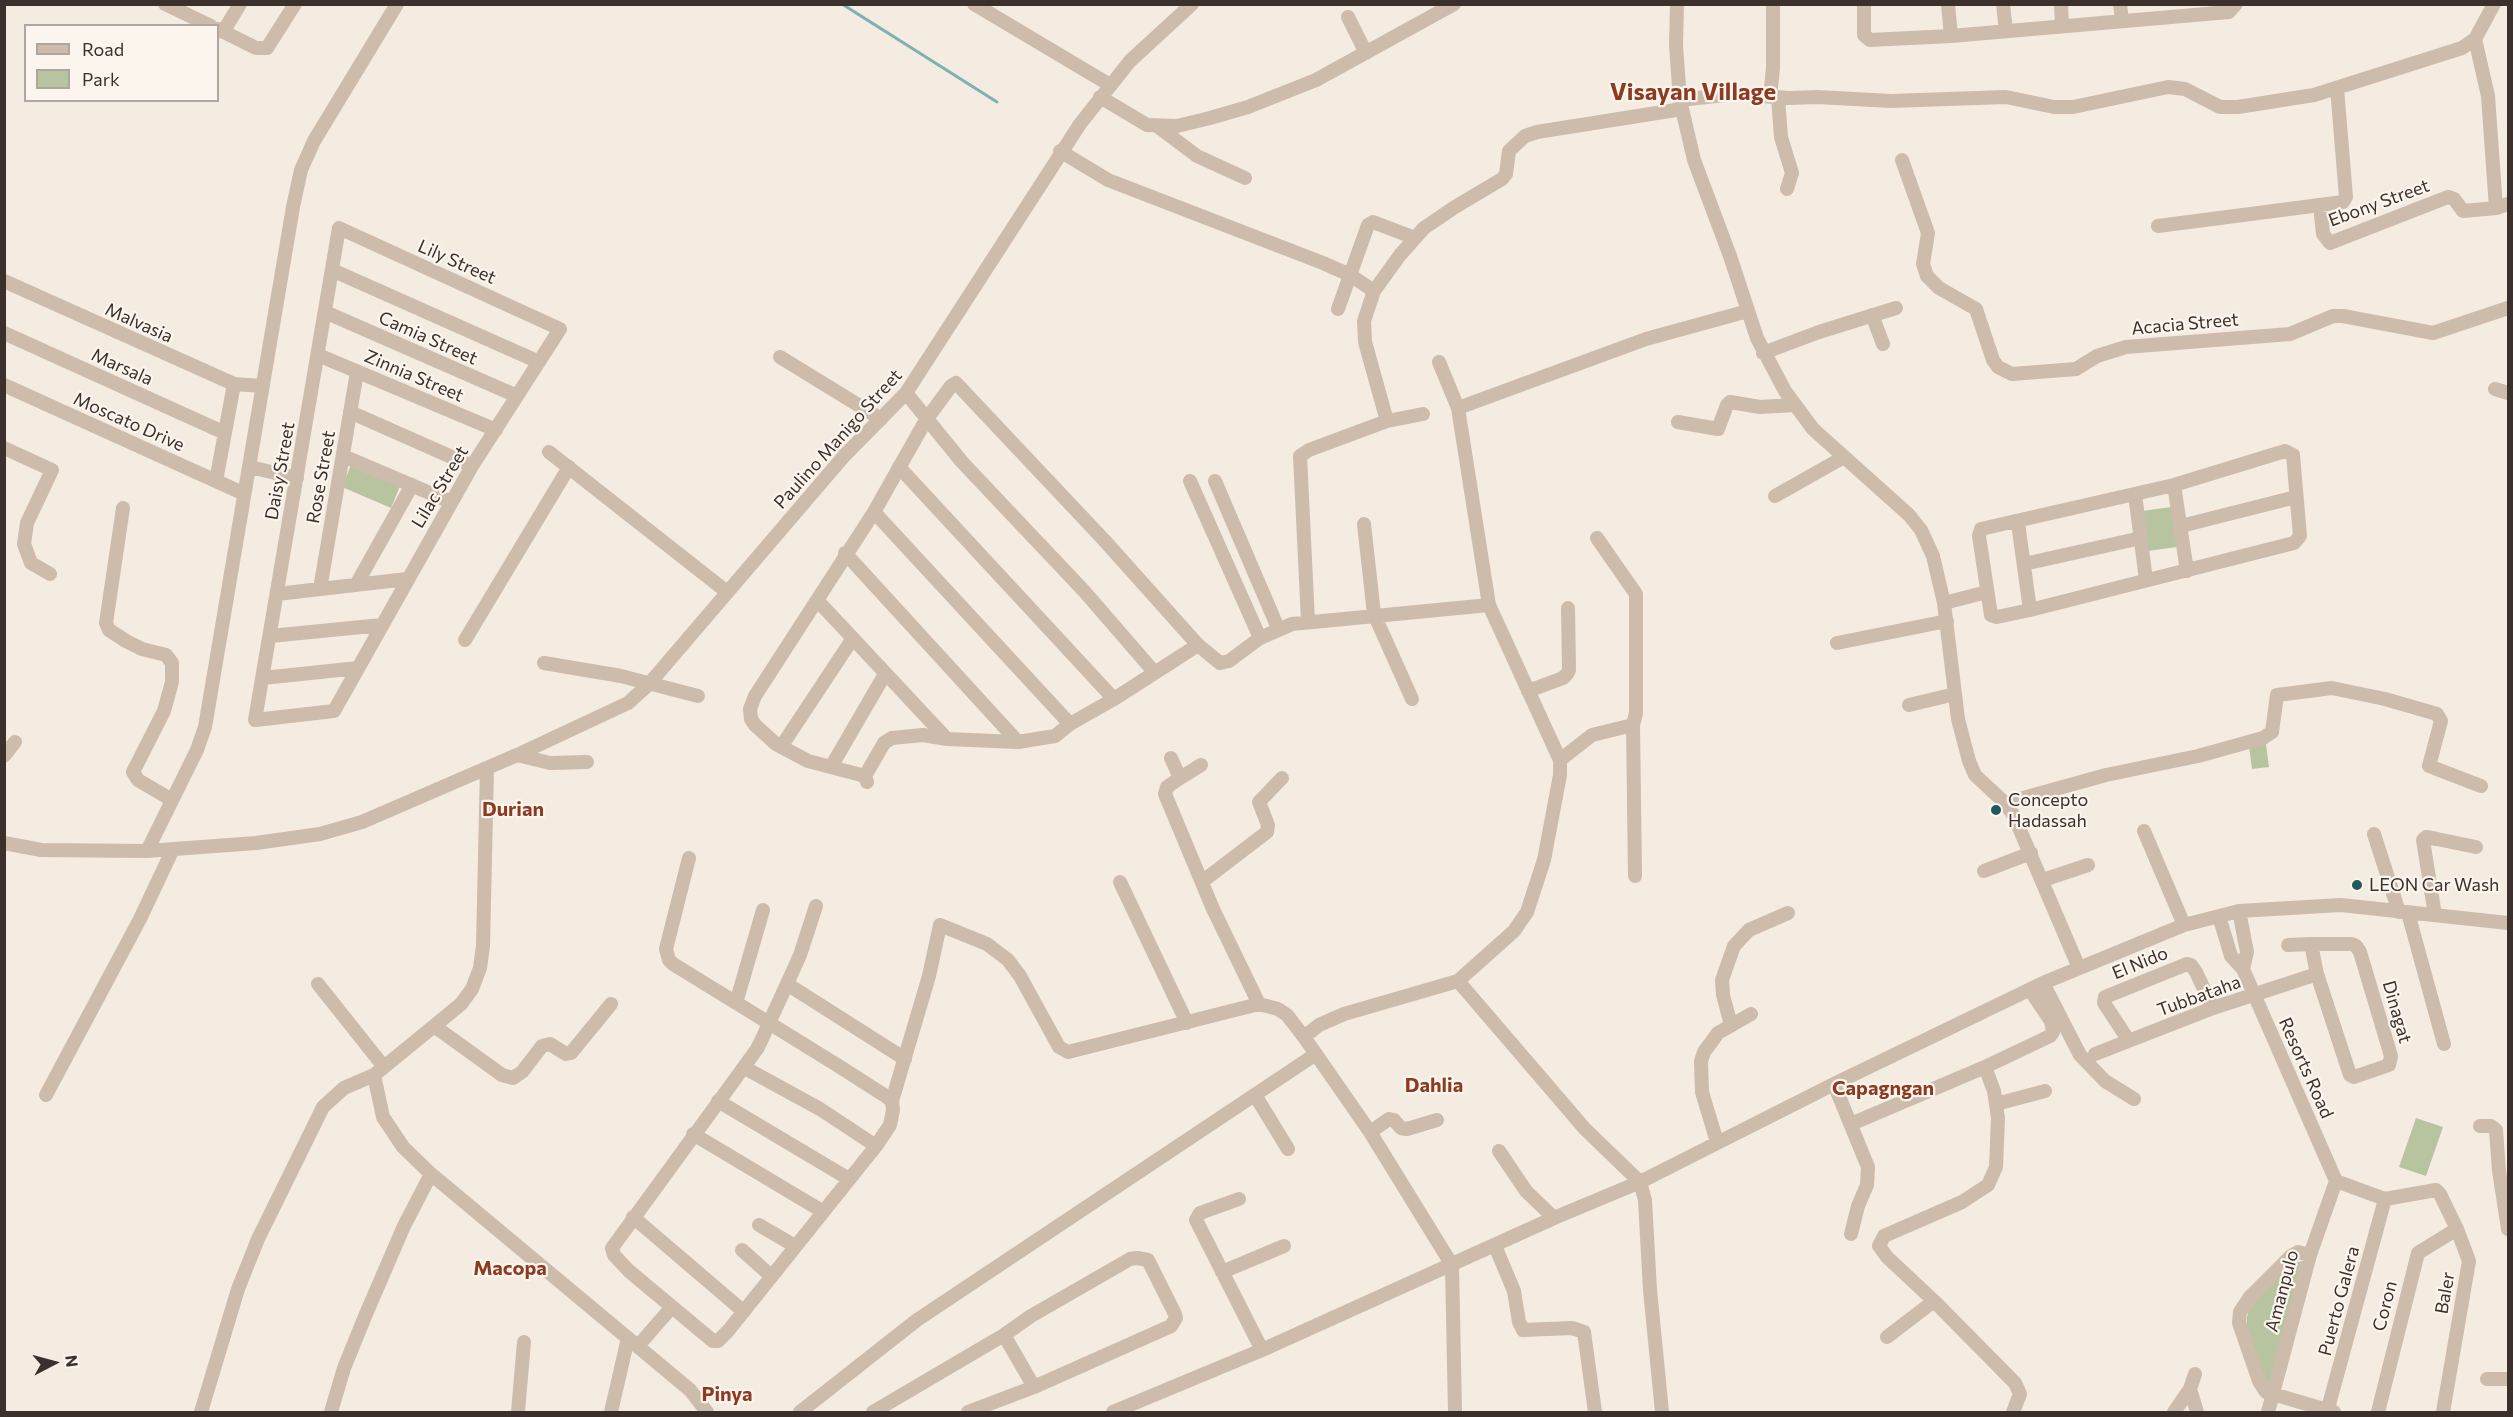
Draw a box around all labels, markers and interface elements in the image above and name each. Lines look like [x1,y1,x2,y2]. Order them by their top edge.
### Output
legend [24,24,219,102]
text: Road [82,38,124,60]
text: Park [82,68,120,90]
district label: Visayan Village [1610,78,1776,106]
street label: Ebony Street [2326,175,2432,231]
street label: Lily Street [415,235,499,289]
street label: Malvasia [102,299,176,347]
street label: Camia Street [375,307,481,369]
street label: Acacia Street [2130,309,2240,339]
street label: Marsala [88,344,156,390]
street label: Zinnia Street [361,345,467,407]
street label: Paulino Manigo Street [770,365,906,513]
street label: Moscato Drive [70,388,188,456]
street label: Daisy Street [261,420,299,522]
street label: Rose Street [302,429,340,525]
street label: Lilac Street [407,442,473,532]
place label: Concepto Hadassah [2008,789,2088,832]
district label: Durian [482,797,544,821]
marker: Concepto Hadassah [1989,803,2003,817]
place label: LEON Car Wash [2369,874,2499,896]
marker: LEON Car Wash [2350,878,2364,892]
street label: El Nido [2109,942,2171,984]
street label: Tubbataha [2154,971,2244,1021]
street label: Dinagat [2378,978,2416,1046]
street label: Resorts Road [2274,1014,2338,1122]
district label: Dahlia [1405,1073,1463,1097]
district label: Capagngan [1832,1076,1934,1100]
street label: Puerto Galera [2314,1244,2364,1358]
street label: Amanpulo [2261,1248,2303,1334]
district label: Macopa [473,1256,547,1280]
street label: Baler [2431,1270,2459,1316]
street label: Coron [2368,1279,2402,1333]
north arrow [24,1333,84,1393]
text: N [62,1354,82,1368]
district label: Pinya [701,1382,753,1406]

